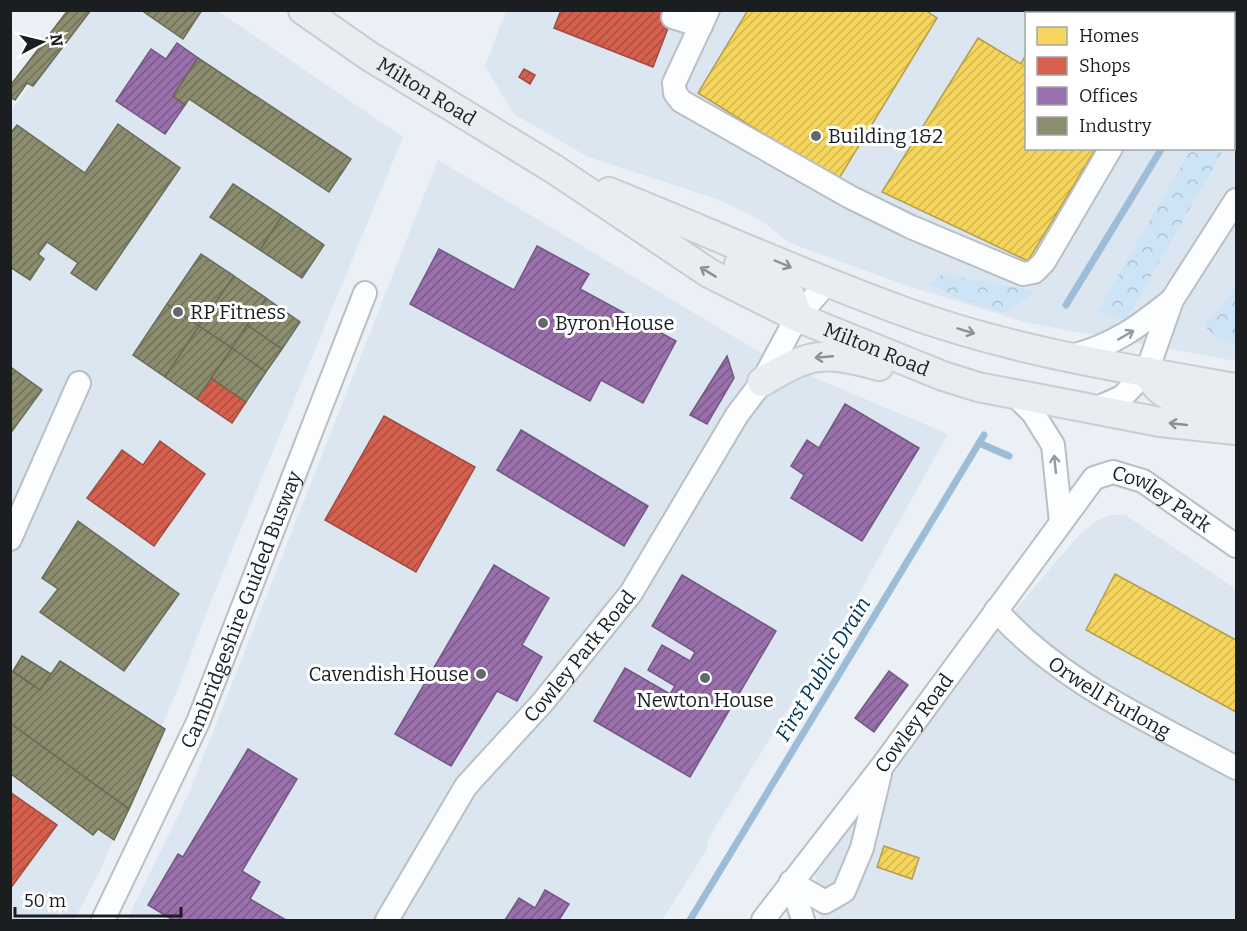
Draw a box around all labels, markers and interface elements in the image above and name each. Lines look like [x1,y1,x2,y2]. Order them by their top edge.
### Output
north arrow [12,12,72,72]
legend [1025,12,1235,150]
text: Homes [1079,25,1139,47]
text: N [46,33,67,48]
street label: Milton Road [373,52,481,131]
text: Shops [1079,55,1131,77]
text: Offices [1079,85,1138,107]
text: Industry [1079,115,1152,137]
place label: Building 1&2 [828,124,943,148]
marker: Building 1&2 [809,129,823,143]
one-way arrow [773,259,792,270]
one-way arrow [700,265,717,277]
place label: RP Fitness [190,300,286,324]
marker: RP Fitness [171,305,185,319]
place label: Byron House [555,311,674,335]
marker: Byron House [536,316,550,330]
street label: Milton Road [820,317,933,381]
one-way arrow [956,326,975,337]
one-way arrow [1117,328,1134,340]
one-way arrow [815,351,835,362]
one-way arrow [1169,418,1189,429]
one-way arrow [1049,455,1060,475]
street label: Cowley Park [1109,460,1217,537]
street label: Cambridgeshire Guided Busway [175,467,307,752]
street label: Cowley Park Road [518,585,640,727]
water label: First Public Drain [770,592,876,746]
street label: Orwell Furlong [1044,651,1175,743]
place label: Cavendish House [309,662,469,686]
marker: Cavendish House [474,667,488,681]
street label: Cowley Road [869,669,958,778]
marker: Newton House [698,671,712,685]
place label: Newton House [636,688,774,712]
scale bar [15,880,182,918]
text: 50 m [24,890,66,912]

